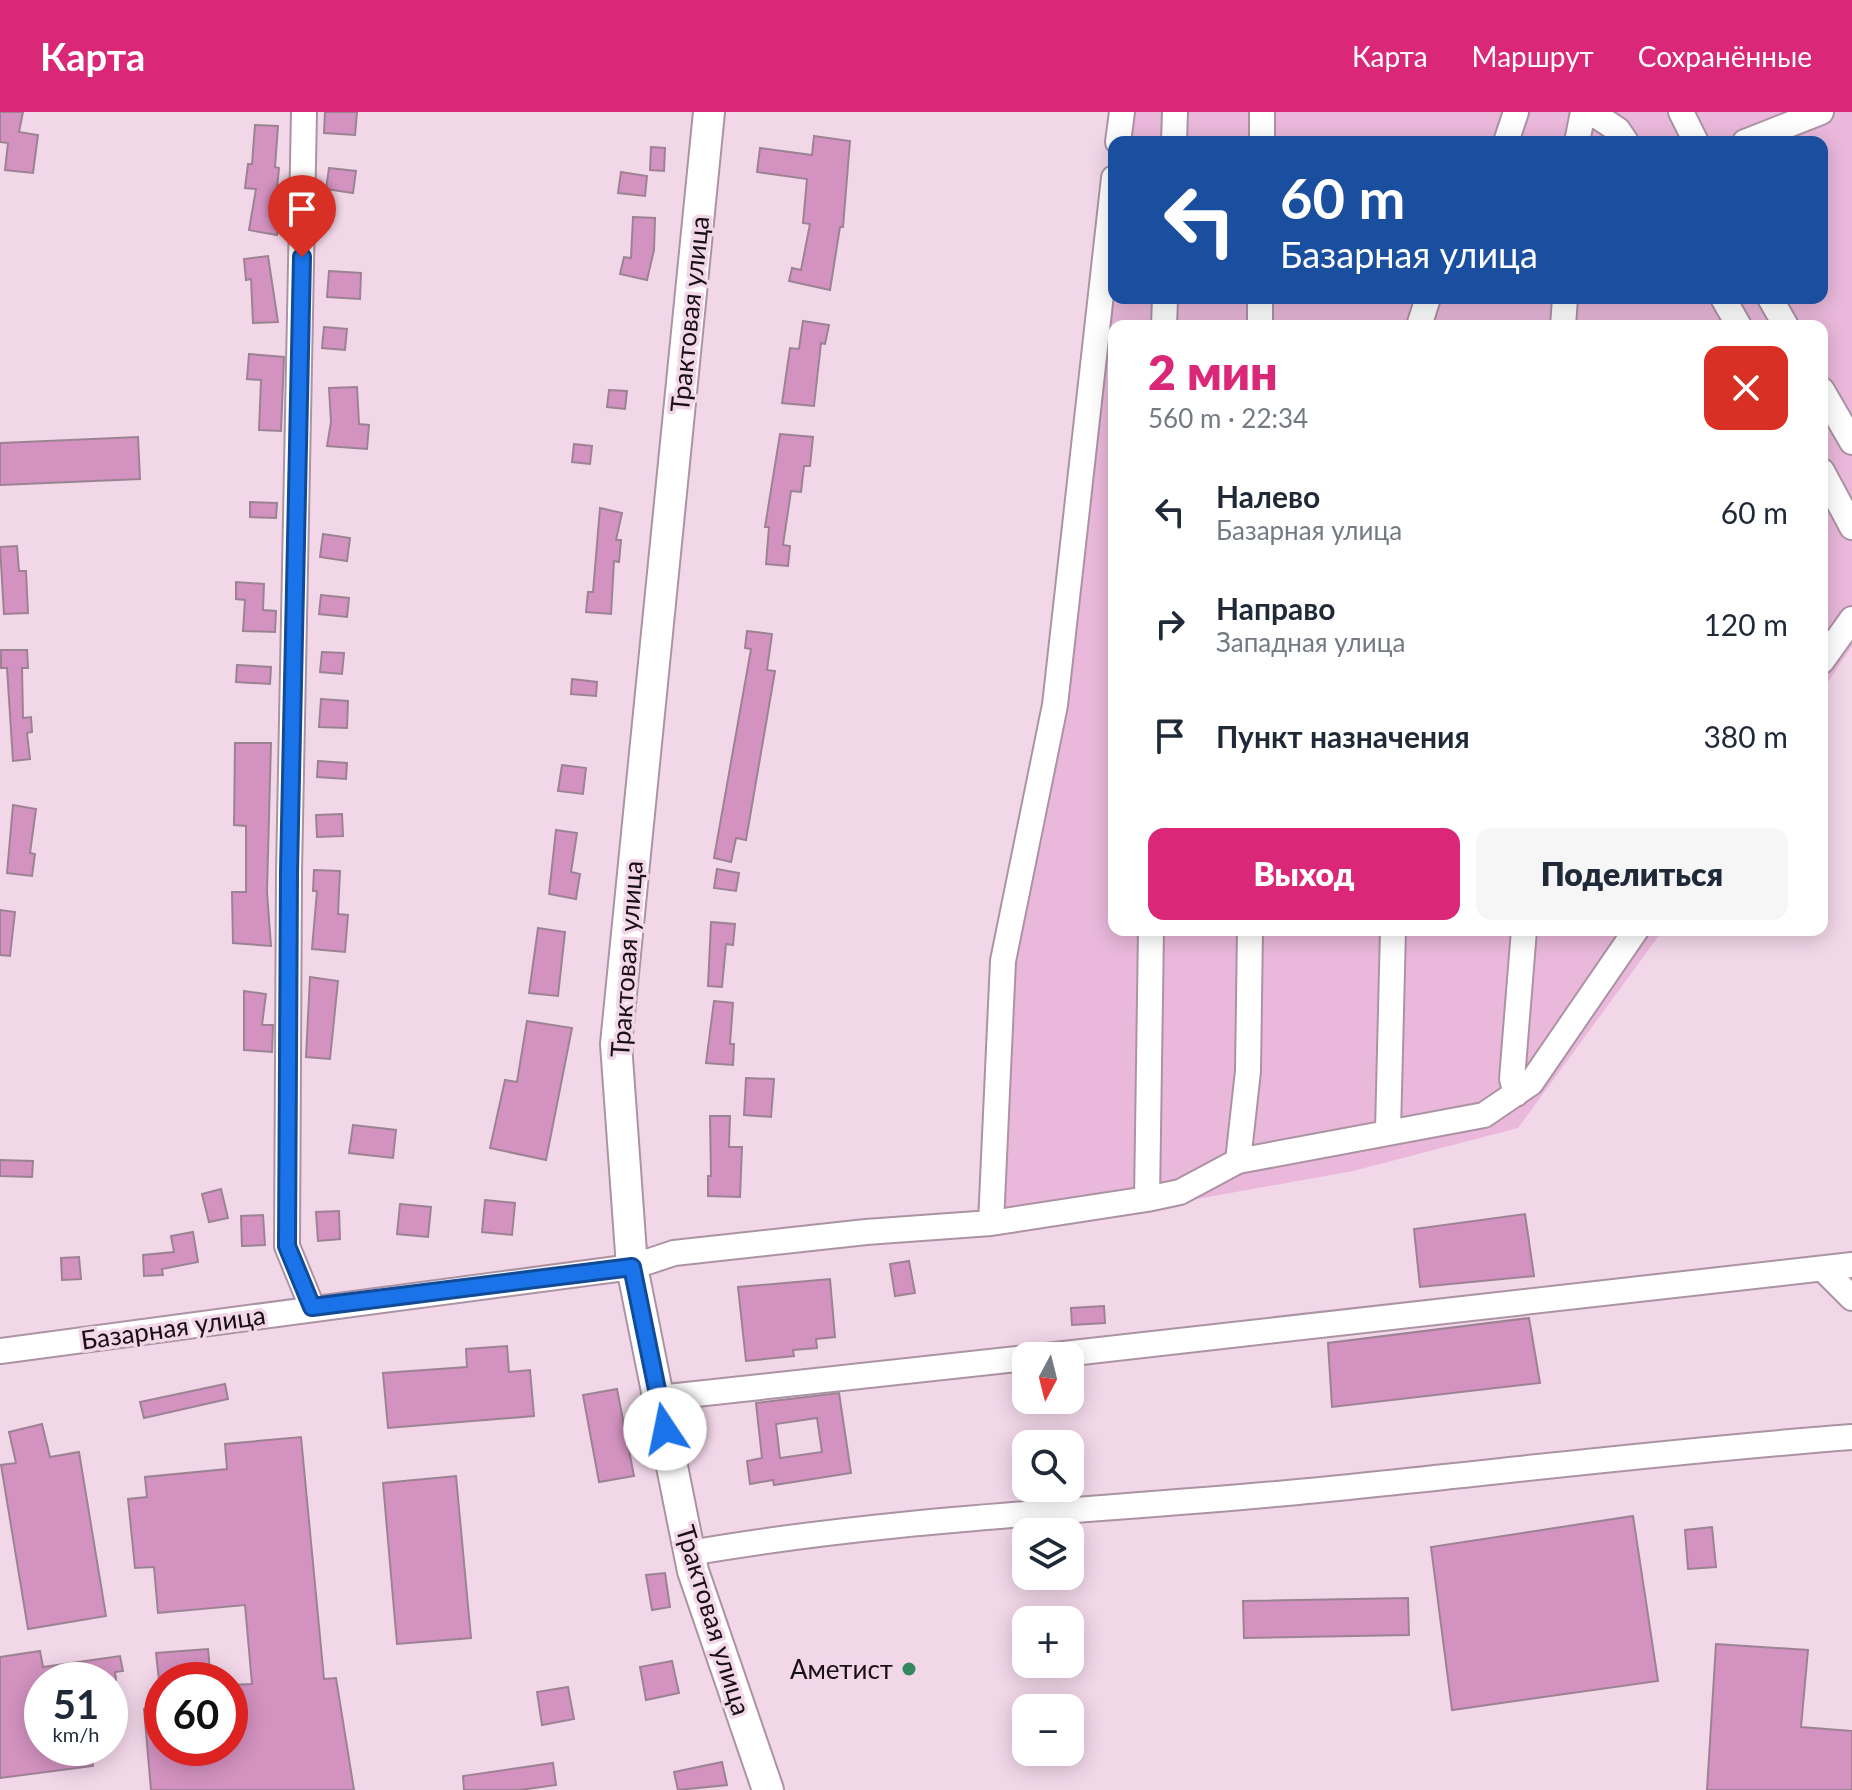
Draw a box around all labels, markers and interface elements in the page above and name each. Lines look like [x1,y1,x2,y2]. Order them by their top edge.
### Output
text: Карта [40,33,145,79]
text: Карта [1352,39,1428,73]
text: Маршрут [1472,39,1594,73]
text: Сохранённые [1638,39,1812,73]
text: 60 m [1280,164,1405,231]
icon: left [1148,168,1252,272]
pin [268,175,336,257]
icon: arrive [280,187,324,231]
street label: Трактовая улица [663,214,715,414]
text: Базарная улица [1280,232,1538,276]
text: 2 мин [1148,343,1278,400]
button: close [1704,346,1788,430]
text: 560 m · 22:34 [1148,402,1308,434]
text: Налево [1216,478,1320,514]
icon: left [1148,490,1192,534]
text: 60 m [1721,494,1788,530]
text: Базарная улица [1216,514,1402,546]
text: Направо [1216,590,1336,626]
icon: right [1148,602,1192,646]
text: 120 m [1703,606,1788,642]
text: Западная улица [1216,626,1405,658]
icon: arrive [1148,714,1192,758]
text: Пункт назначения [1216,718,1470,754]
text: 380 m [1703,718,1788,754]
button: Выход [1148,828,1460,920]
button: Поделиться [1476,828,1788,920]
street label: Трактовая улица [603,860,649,1058]
street label: Базарная улица [79,1298,267,1356]
north arrow [1012,1342,1084,1414]
map controls [1012,1342,1084,1766]
position arrow [623,1387,707,1471]
button: search [1012,1430,1084,1502]
button: layers [1012,1518,1084,1590]
street label: Трактовая улица [670,1521,758,1719]
button: + [1012,1606,1084,1678]
place label: Аметист [790,1653,893,1685]
marker: Аметист [900,1660,918,1678]
speed limit sign: 60 [144,1662,248,1766]
text: 51 [53,1680,99,1728]
button: − [1012,1694,1084,1766]
text: km/h [53,1722,99,1746]

